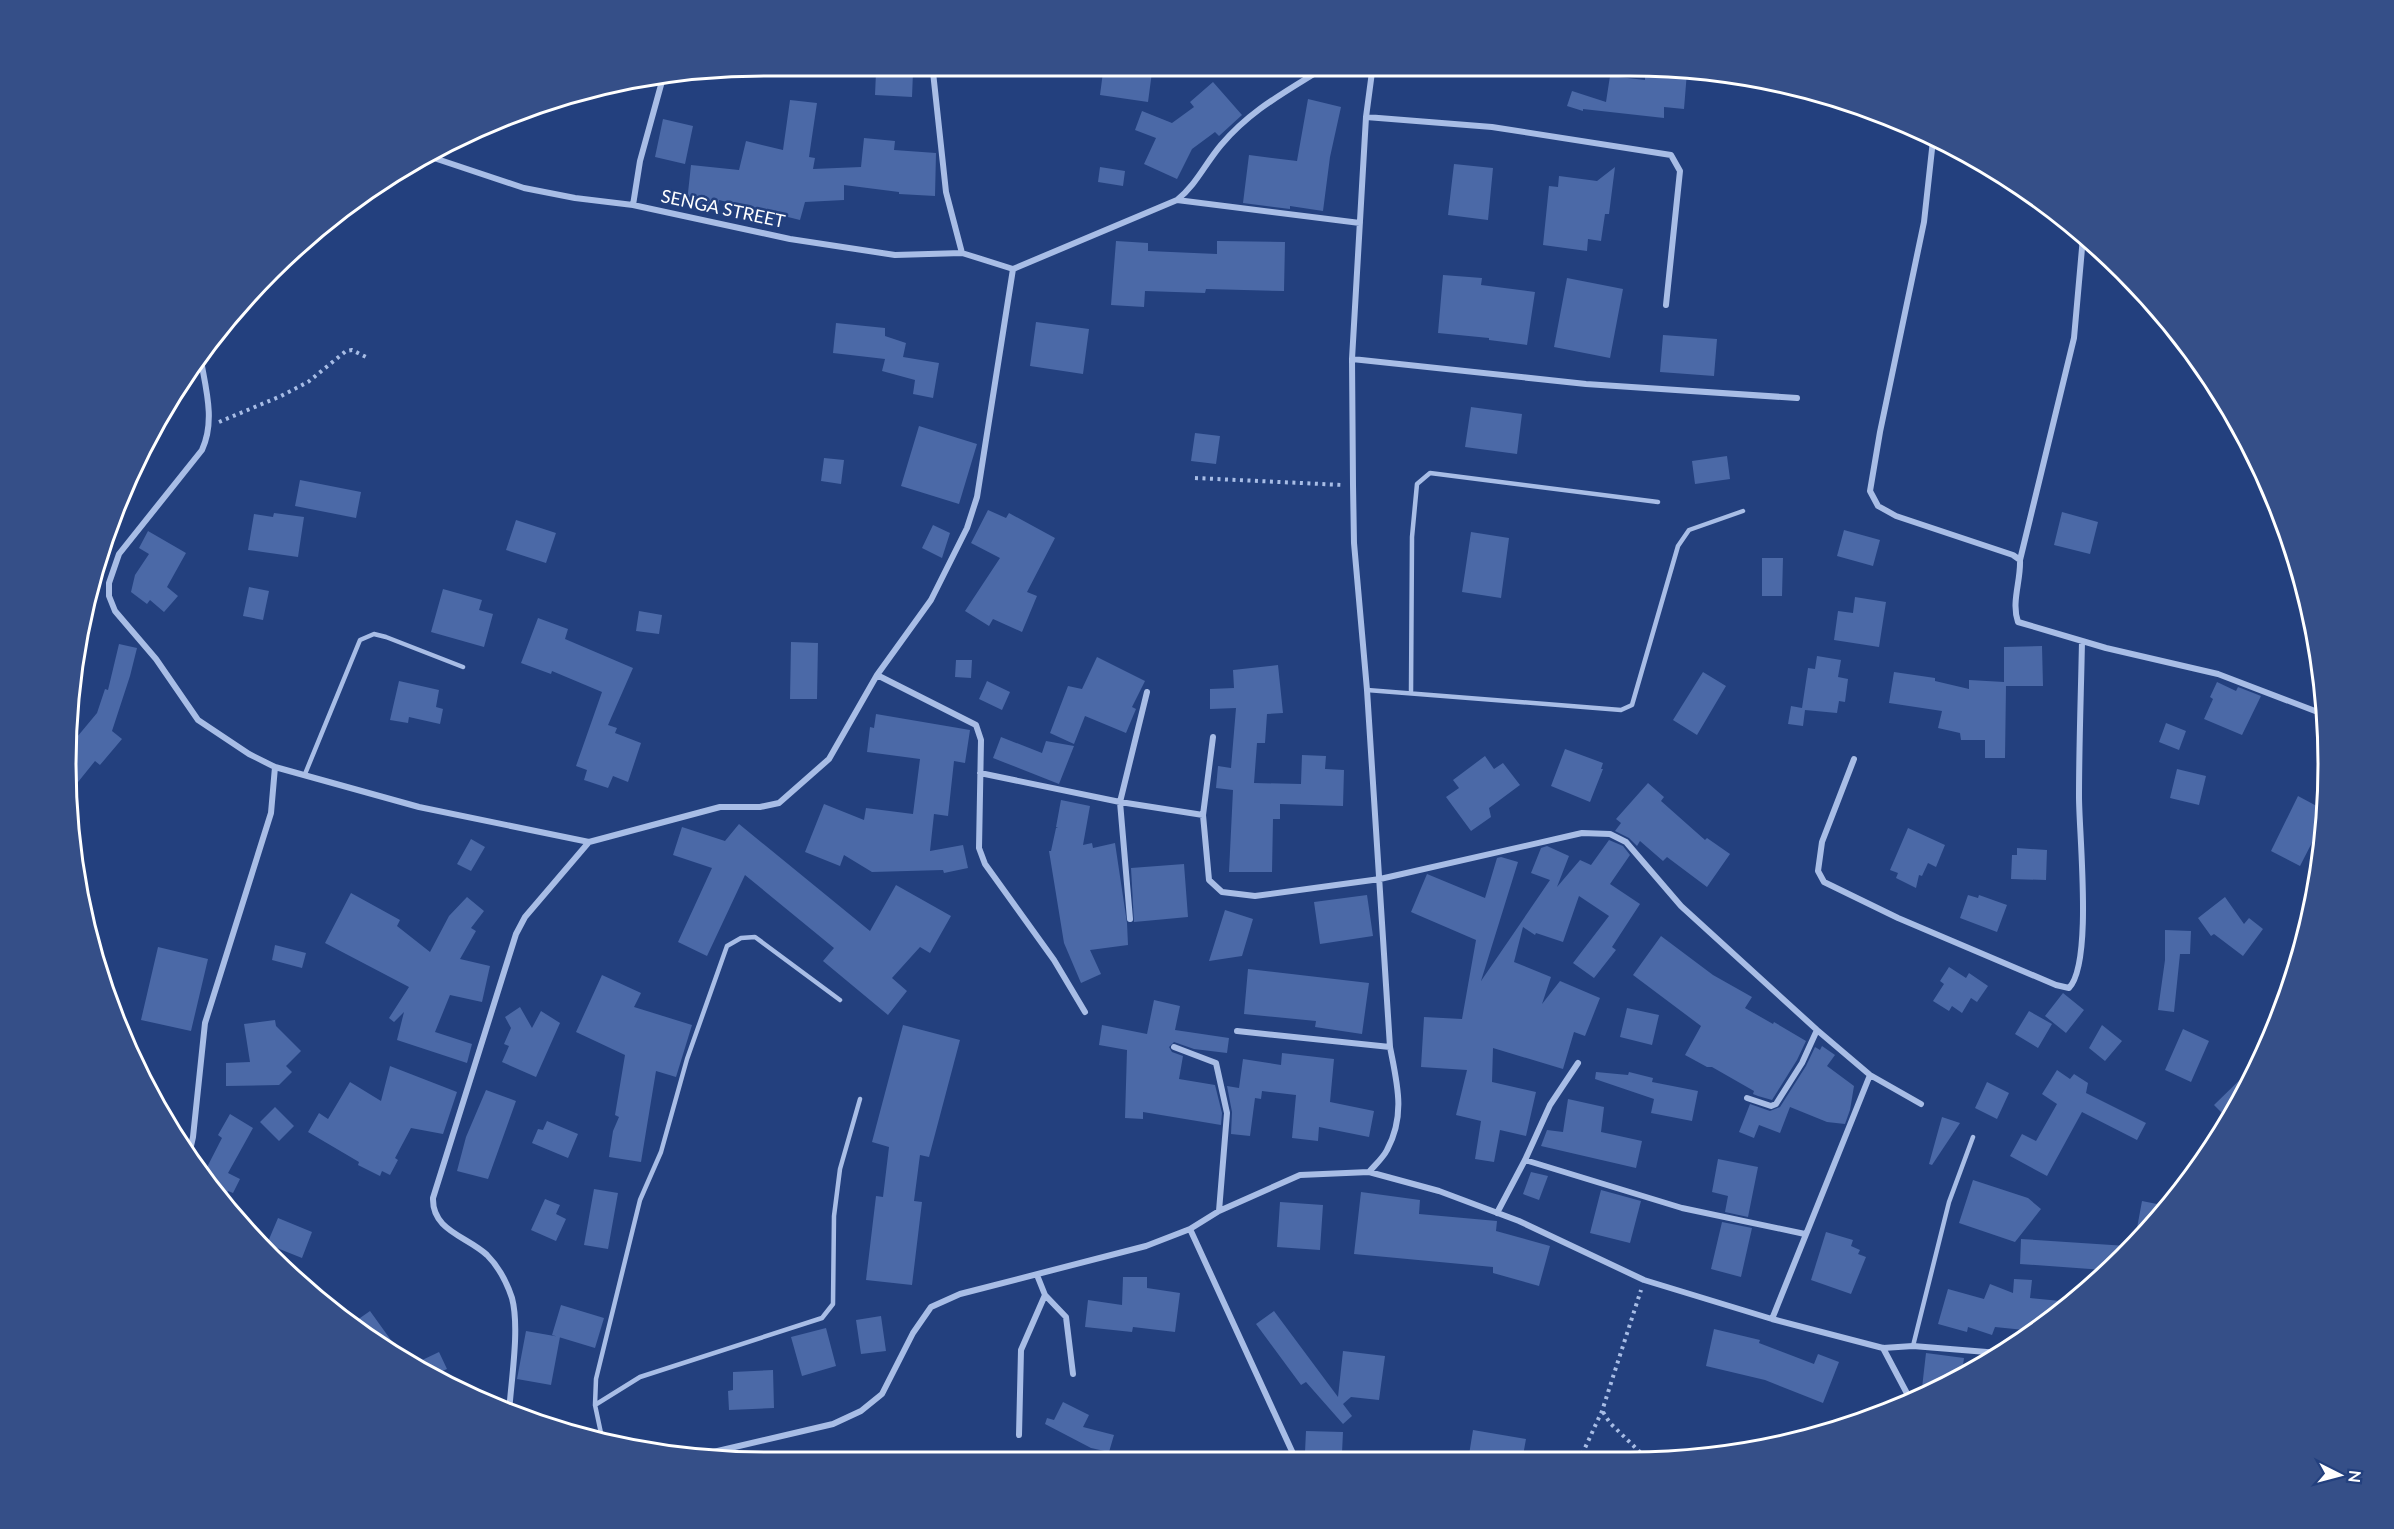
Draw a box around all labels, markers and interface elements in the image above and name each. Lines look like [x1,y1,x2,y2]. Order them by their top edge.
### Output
street label: SENGA STREET [659,184,788,232]
north arrow [2310,1445,2370,1505]
text: N [2345,1469,2366,1484]

